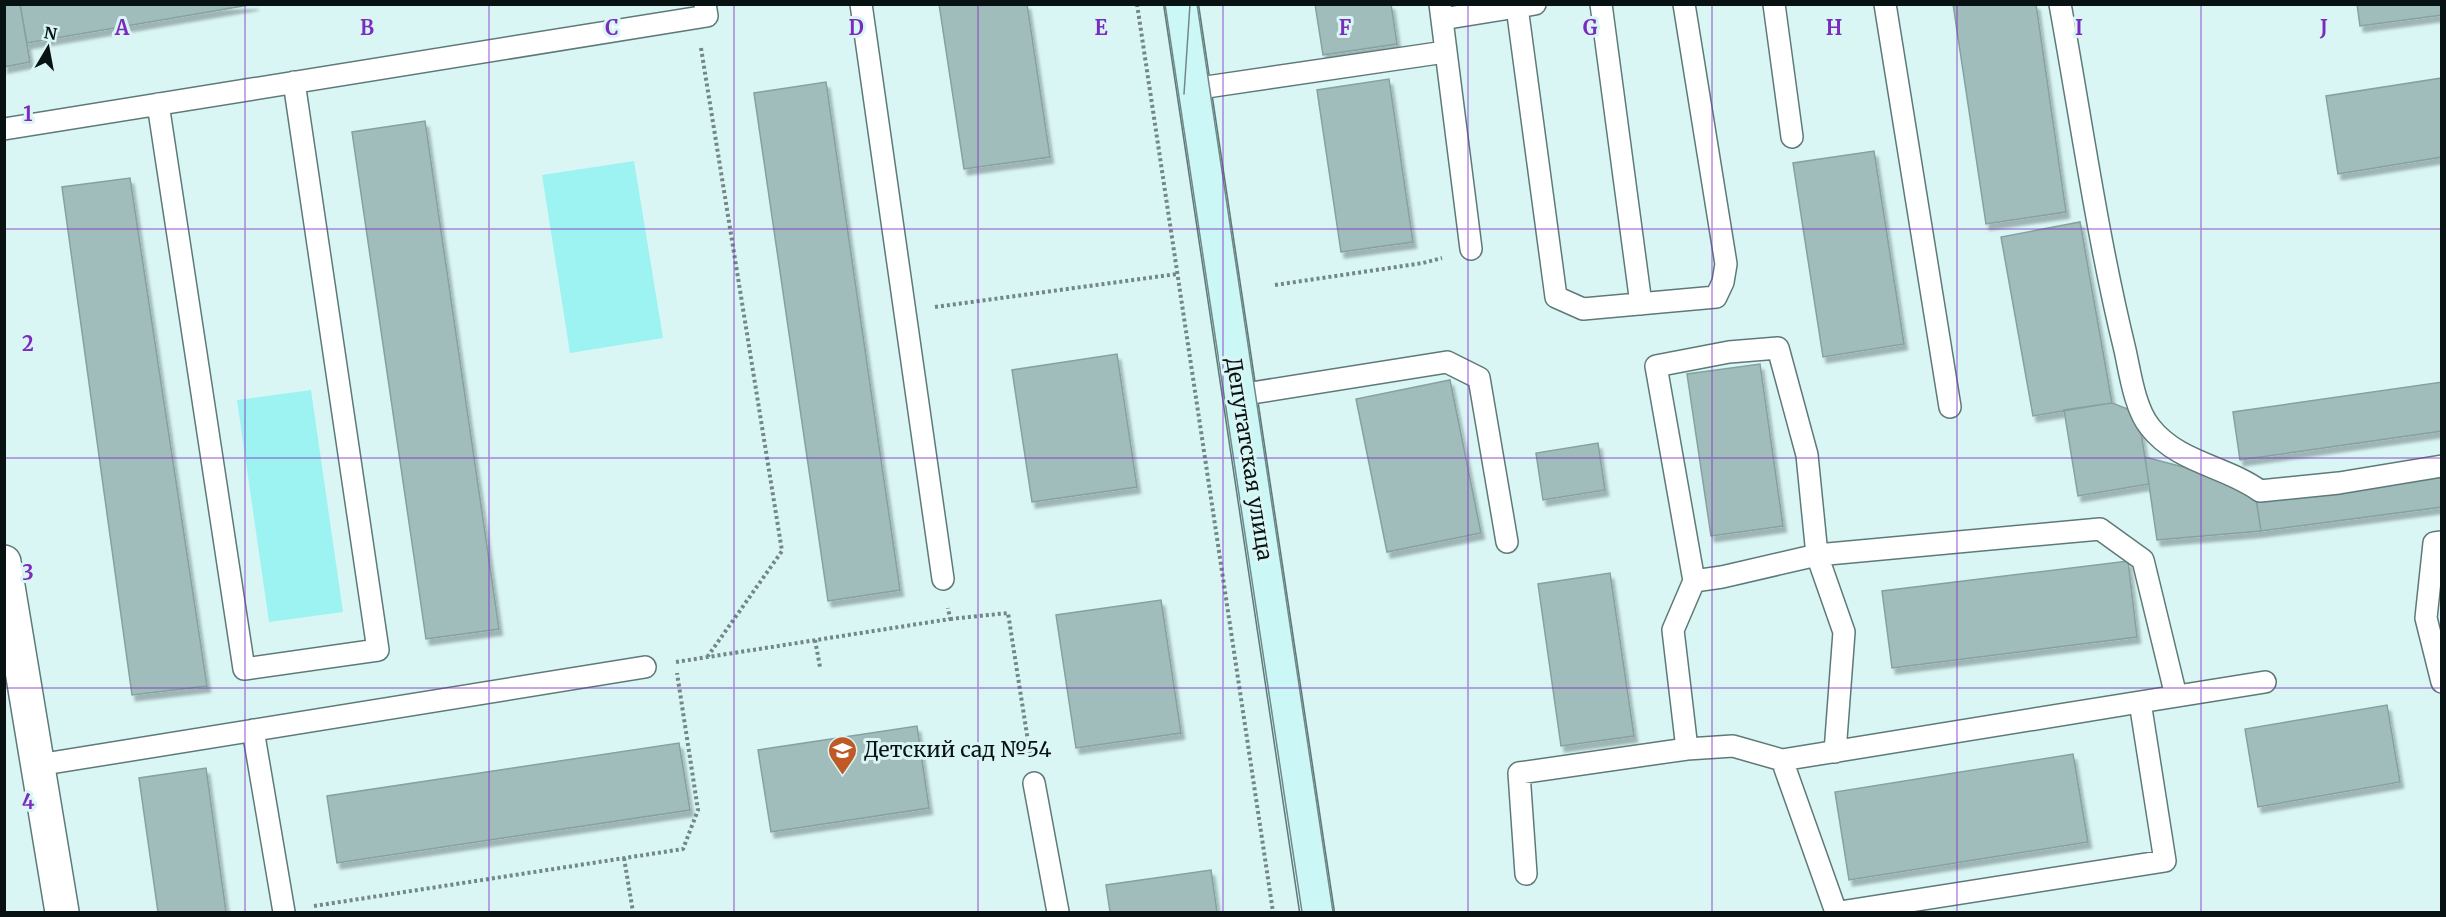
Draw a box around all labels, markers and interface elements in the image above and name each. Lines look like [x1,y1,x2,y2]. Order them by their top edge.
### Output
text: A [114,15,130,40]
text: B [360,15,374,40]
text: C [605,15,619,40]
text: D [848,15,864,40]
text: E [1094,15,1108,40]
text: F [1339,15,1352,40]
text: G [1583,15,1598,40]
text: H [1826,15,1842,40]
text: I [2075,15,2083,40]
text: J [2319,15,2328,40]
north arrow [18,18,78,78]
text: N [43,22,59,44]
text: 1 [23,101,33,126]
text: 2 [22,331,34,356]
street label: Депутатская улица [1220,355,1279,562]
text: 3 [22,560,34,585]
school or university icon: Детский сад №54 [827,734,859,776]
place label: Детский сад №54 [864,736,1052,763]
text: 4 [22,789,35,814]

